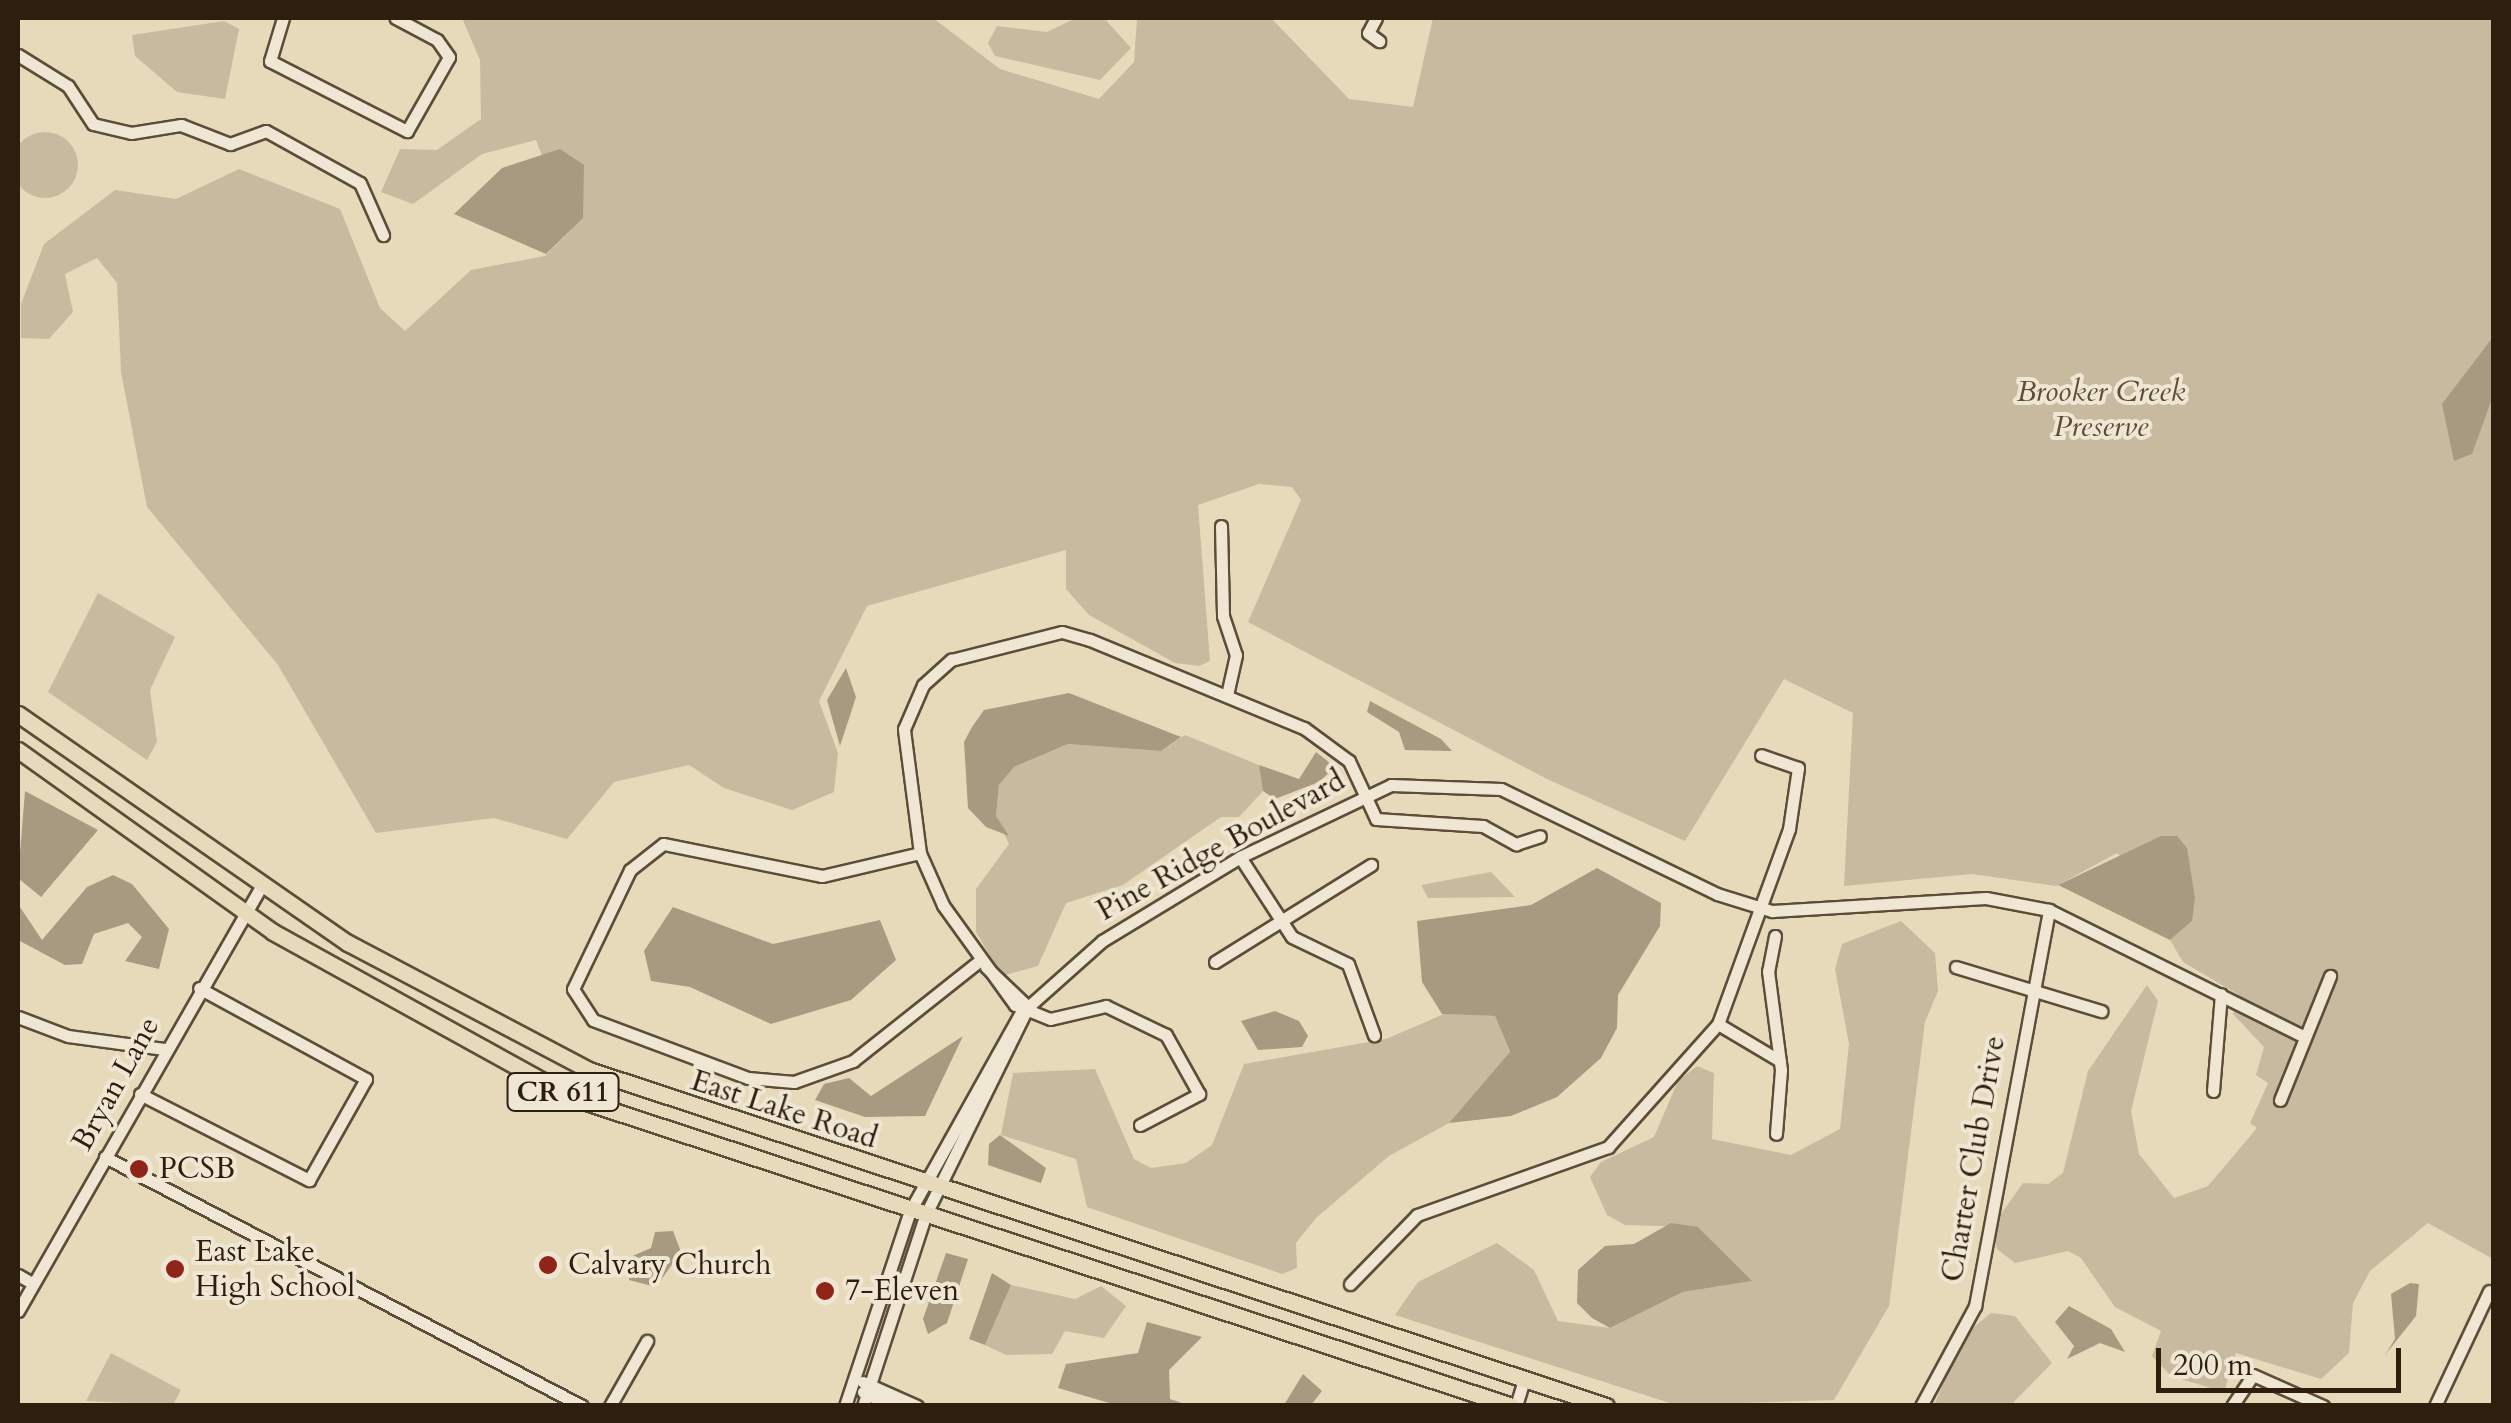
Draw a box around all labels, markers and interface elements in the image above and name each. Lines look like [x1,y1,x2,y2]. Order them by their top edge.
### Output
park label: Brooker Creek Preserve [2017,374,2185,444]
street label: Pine Ridge Boulevard [1091,763,1351,929]
street label: Bryan Lane [65,1011,167,1157]
street label: Charter Club Drive [1935,1033,2013,1285]
street label: East Lake Road [686,1063,882,1157]
road number: CR 611 [506,1069,620,1115]
place label: PCSB [159,1151,235,1187]
marker: PCSB [128,1158,150,1180]
place label: East Lake High School [195,1234,355,1304]
place label: Calvary Church [568,1247,771,1283]
marker: Calvary Church [537,1254,559,1276]
marker: East Lake High School [164,1258,186,1280]
place label: 7-Eleven [845,1273,959,1309]
marker: 7-Eleven [814,1280,836,1302]
scale bar [2161,1328,2406,1390]
text: 200 m [2173,1345,2253,1386]

